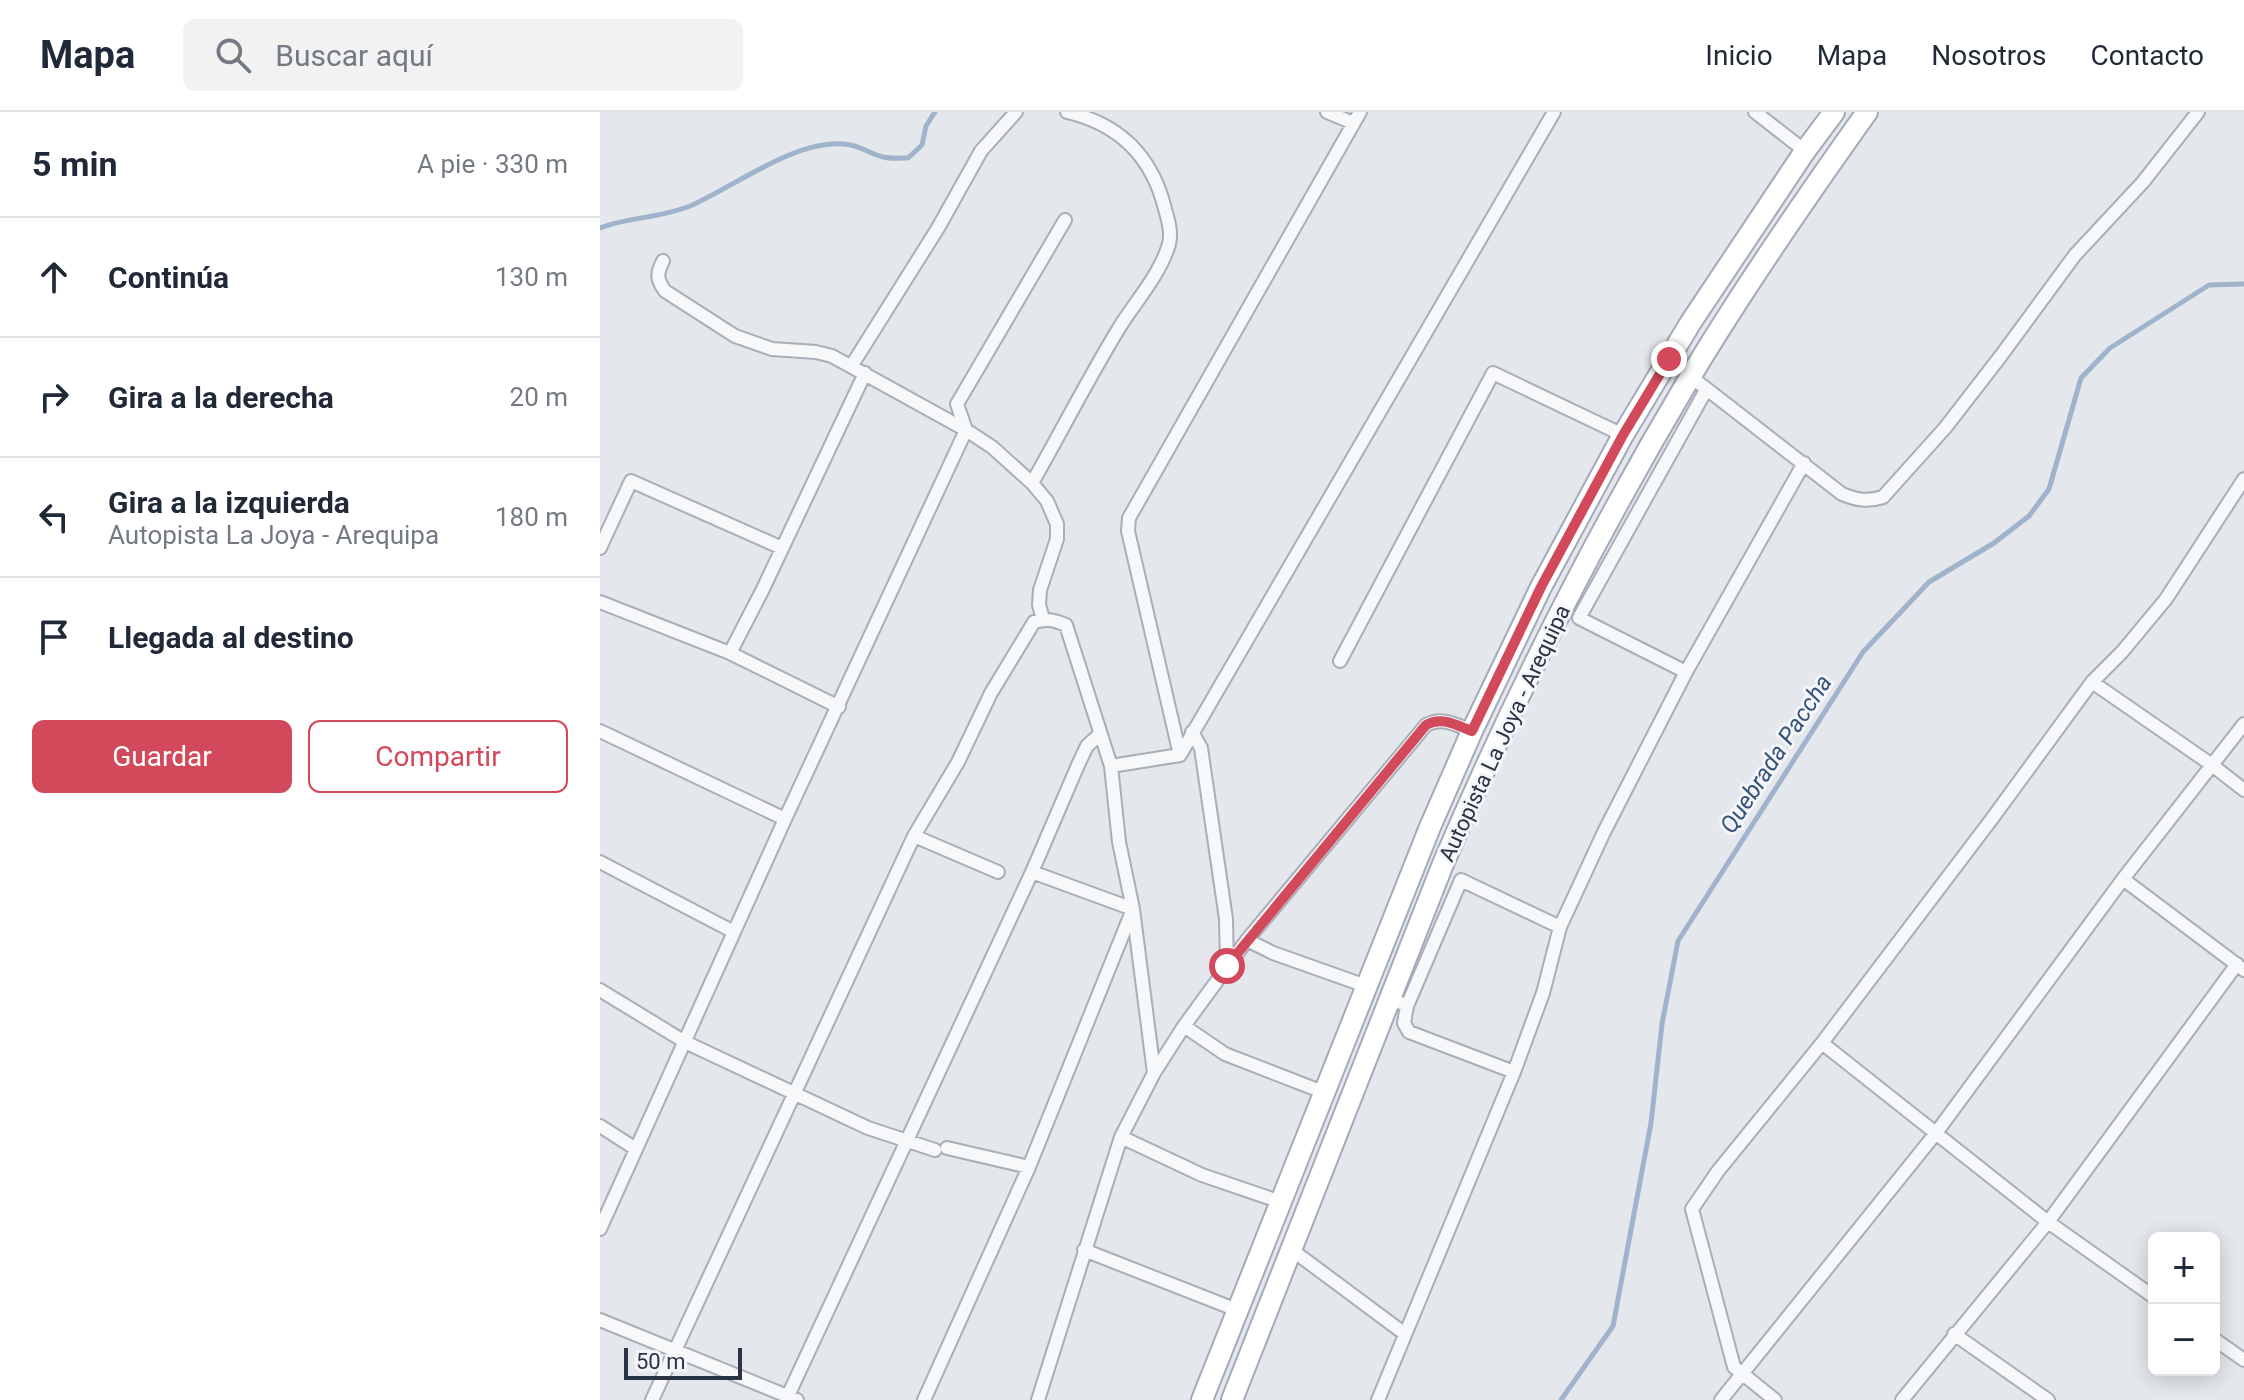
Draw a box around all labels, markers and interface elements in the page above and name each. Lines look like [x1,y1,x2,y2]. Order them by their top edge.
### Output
search box [183,19,743,91]
text: Mapa [40,33,135,77]
icon: search [211,33,255,77]
text: Buscar aquí [275,38,433,73]
text: Inicio [1705,39,1773,72]
text: Mapa [1817,39,1887,72]
text: Nosotros [1931,39,2046,72]
text: Contacto [2090,39,2204,72]
text: 5 min [32,144,117,184]
text: A pie · 330 m [417,149,568,179]
icon: ahead [32,255,76,299]
text: Continúa [108,260,229,295]
text: 130 m [495,262,568,292]
route end [1651,341,1687,377]
icon: right [32,375,76,419]
text: Gira a la derecha [108,380,334,415]
text: 20 m [510,382,568,412]
text: Gira a la izquierda [108,485,350,520]
icon: left [32,495,76,539]
text: 180 m [495,502,568,532]
text: Autopista La Joya - Arequipa [108,520,439,550]
street label: Autopista La Joya - Arequipa [1434,601,1575,865]
icon: arrive [32,615,76,659]
text: Llegada al destino [108,620,354,655]
water label: Quebrada Paccha [1714,670,1838,838]
button: Guardar [32,720,292,793]
button: Compartir [308,720,568,793]
route start [1209,948,1245,984]
map controls [2148,1232,2220,1376]
button: + [2148,1232,2220,1304]
button: − [2148,1304,2220,1376]
scale bar [624,1344,742,1380]
text: 50 m [636,1349,685,1374]

